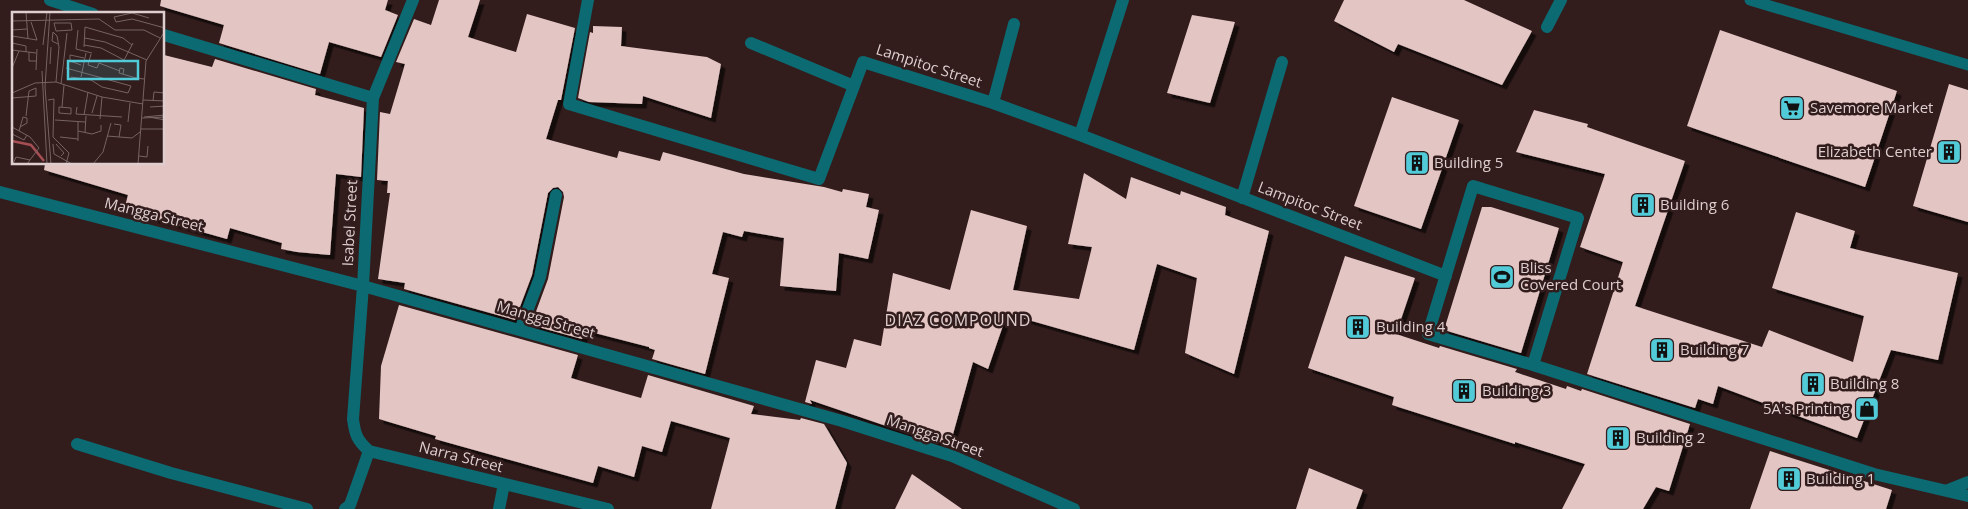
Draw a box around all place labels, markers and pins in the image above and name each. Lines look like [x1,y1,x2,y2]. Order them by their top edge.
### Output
supermarket icon: Savemore Market [1779,95,1805,121]
place label: Savemore Market [1810,97,1933,117]
building icon: Elizabeth Center [1936,139,1962,165]
place label: Elizabeth Center [1818,141,1932,161]
building icon: Building 5 [1404,150,1430,176]
place label: Building 5 [1434,152,1503,172]
building icon: Building 6 [1630,192,1656,218]
place label: Building 6 [1660,194,1729,214]
place label: Bliss Covered Court [1520,257,1621,294]
sports icon: Bliss Covered Court [1489,264,1515,290]
building icon: Building 4 [1345,314,1371,340]
place label: Building 4 [1376,316,1446,336]
building icon: Building 7 [1649,337,1675,363]
place label: Building 7 [1680,339,1749,359]
building icon: Building 8 [1800,371,1826,397]
place label: Building 8 [1830,373,1899,393]
building icon: Building 3 [1451,378,1477,404]
place label: Building 3 [1482,380,1551,400]
shop icon: 5A's Printing [1854,396,1880,422]
place label: 5A's Printing [1763,398,1850,418]
building icon: Building 2 [1605,425,1631,451]
place label: Building 2 [1636,427,1705,447]
building icon: Building 1 [1776,466,1802,492]
place label: Building 1 [1806,468,1875,488]

